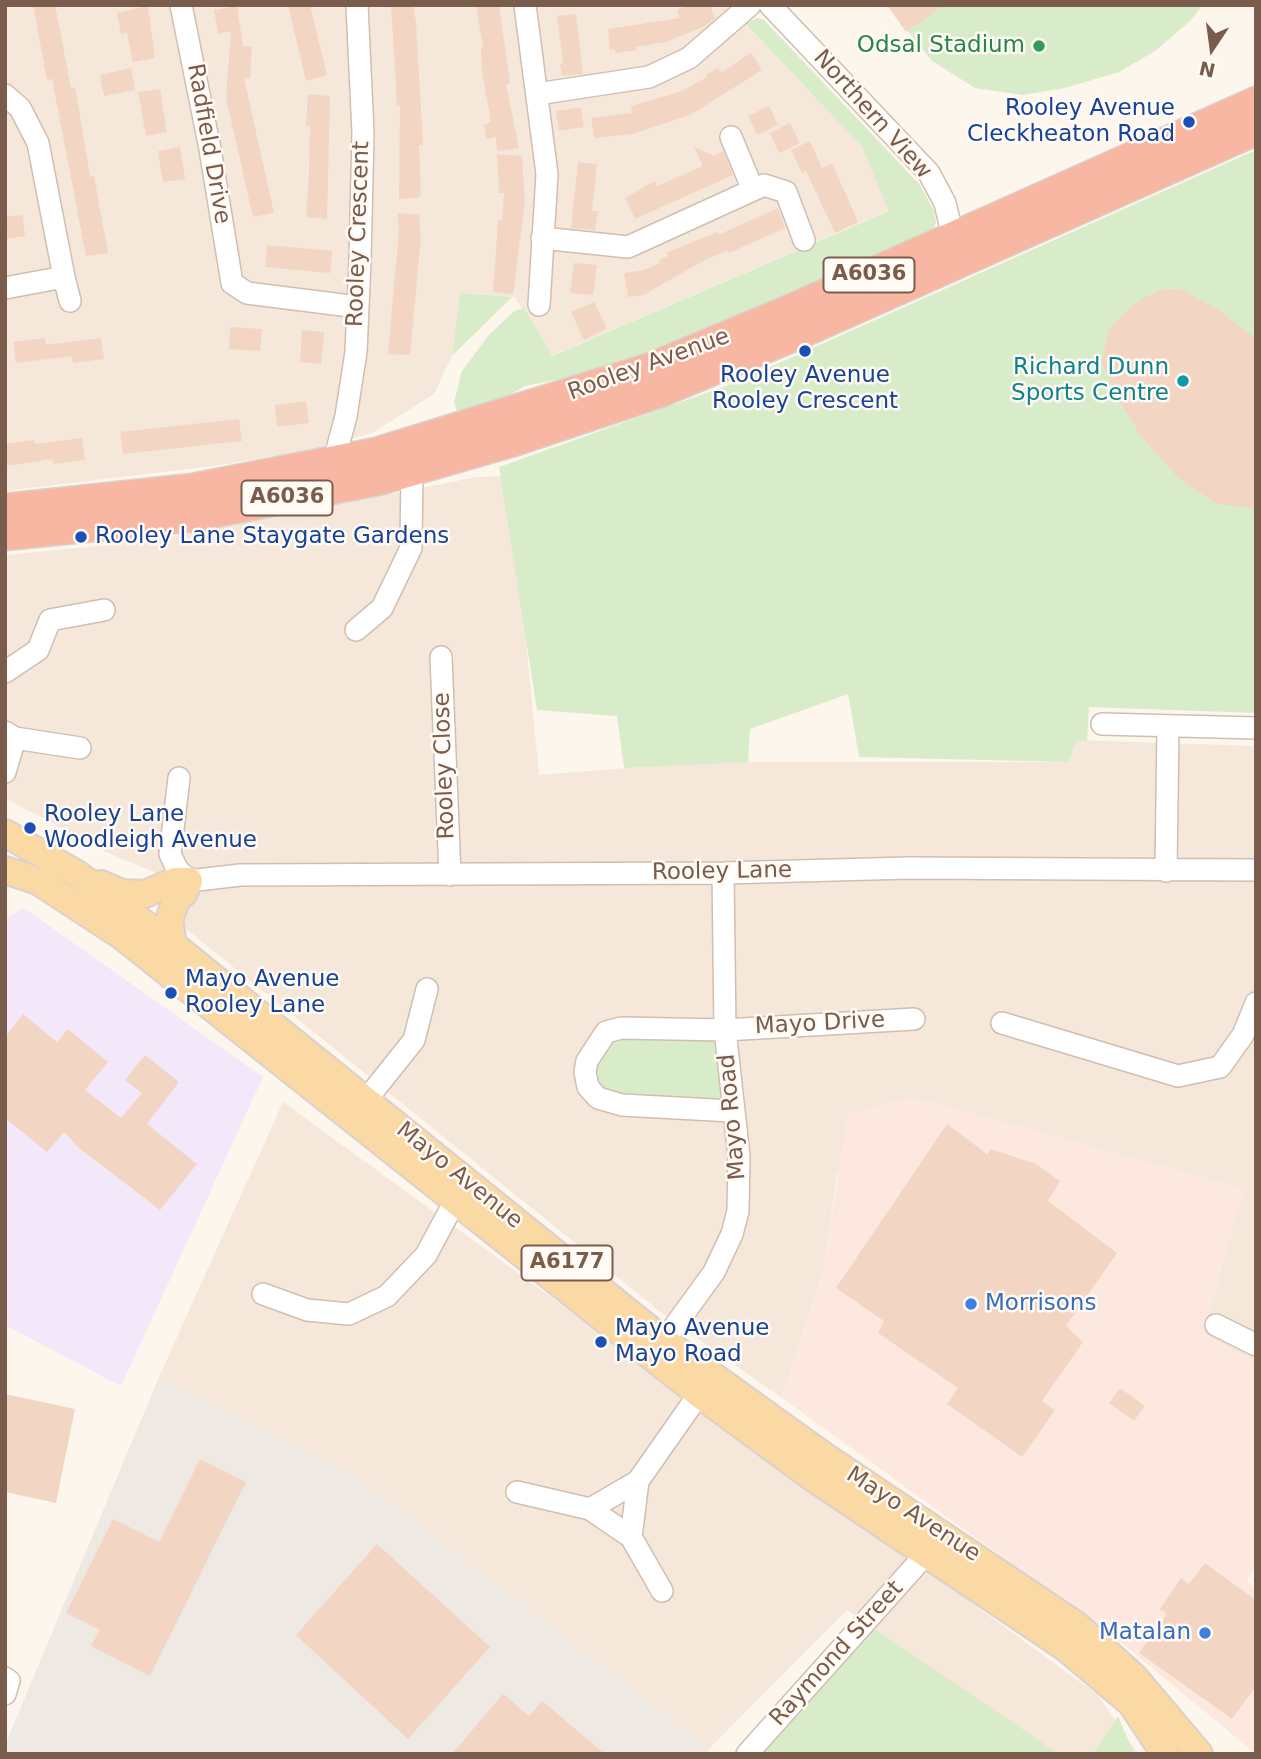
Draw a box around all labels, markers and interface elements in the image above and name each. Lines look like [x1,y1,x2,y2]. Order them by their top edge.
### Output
north arrow [1177,14,1247,84]
place label: Odsal Stadium [857,32,1025,60]
marker: Odsal Stadium [1031,38,1047,54]
street label: Northern View [807,45,937,185]
text: N [1197,57,1217,82]
street label: Radfield Drive [180,62,236,226]
place label: Rooley Avenue Cleckheaton Road [967,95,1175,149]
marker: Rooley Avenue Cleckheaton Road [1181,114,1197,130]
street label: Rooley Crescent [342,141,376,327]
road number: A6036 [824,258,914,292]
street label: Rooley Avenue [564,323,734,407]
marker: Rooley Avenue Rooley Crescent [797,343,813,359]
place label: Richard Dunn Sports Centre [1011,354,1169,408]
place label: Rooley Avenue Rooley Crescent [712,362,898,416]
marker: Richard Dunn Sports Centre [1175,373,1191,389]
road number: A6036 [242,480,332,516]
place label: Rooley Lane Staygate Gardens [95,523,449,551]
marker: Rooley Lane Staygate Gardens [73,529,89,545]
street label: Rooley Close [429,692,461,840]
place label: Rooley Lane Woodleigh Avenue [44,801,257,855]
marker: Rooley Lane Woodleigh Avenue [22,820,38,836]
street label: Rooley Lane [652,857,792,887]
place label: Mayo Avenue Rooley Lane [185,966,339,1020]
marker: Mayo Avenue Rooley Lane [163,985,179,1001]
street label: Mayo Drive [754,1007,886,1041]
street label: Mayo Road [714,1053,752,1181]
street label: Mayo Avenue [390,1117,528,1235]
road number: A6177 [522,1246,612,1280]
place label: Morrisons [985,1290,1096,1318]
marker: Morrisons [963,1296,979,1312]
place label: Mayo Avenue Mayo Road [615,1315,769,1369]
marker: Mayo Avenue Mayo Road [593,1334,609,1350]
street label: Mayo Avenue [841,1461,985,1569]
street label: Raymond Street [765,1576,909,1732]
place label: Matalan [1099,1619,1191,1647]
marker: Matalan [1197,1625,1213,1641]

